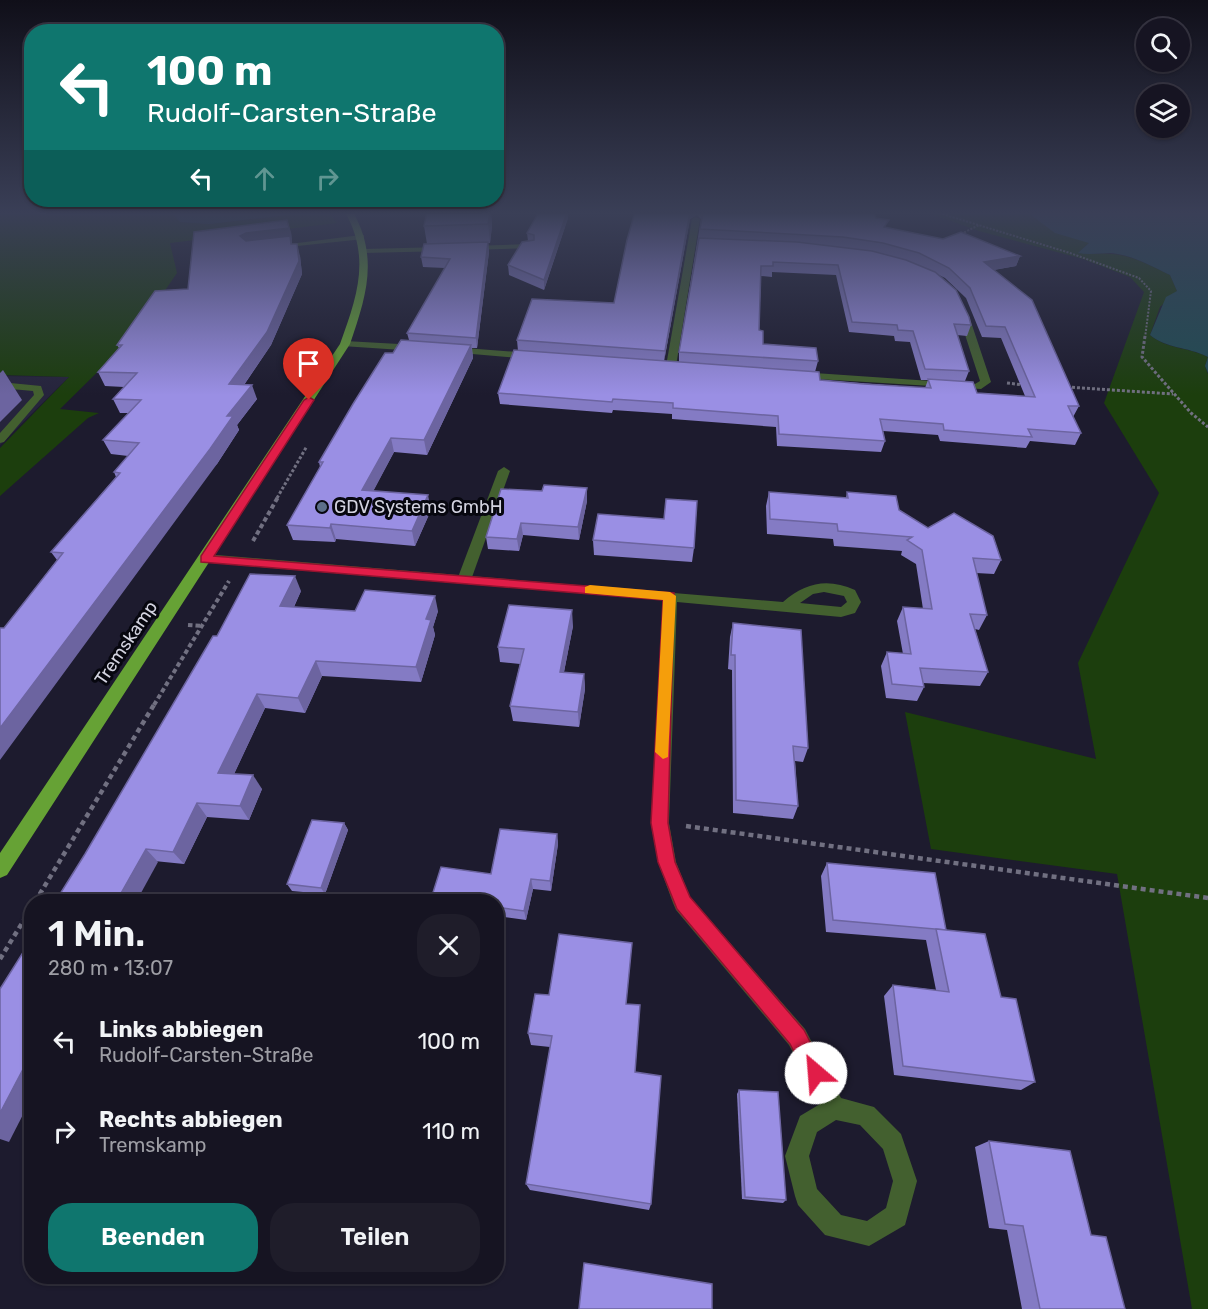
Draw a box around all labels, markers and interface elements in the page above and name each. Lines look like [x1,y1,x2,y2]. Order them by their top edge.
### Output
map controls [1136,18,1190,138]
button: search [1136,18,1190,72]
text: 100 m [147,46,272,96]
icon: left [48,48,126,126]
button: layers [1136,84,1190,138]
text: Rudolf-Carsten-Straße [147,97,437,129]
icon: left [185,162,218,195]
icon: ahead [248,162,281,195]
icon: right [311,162,344,195]
pin [283,338,334,400]
icon: arrive [292,347,325,380]
place label: GDV Systems GmbH [334,496,503,518]
marker: GDV Systems GmbH [315,500,329,514]
street label: Tremskamp [90,597,162,689]
text: 1 Min. [48,912,145,955]
button: close [417,914,480,977]
text: 280 m · 13:07 [48,956,173,980]
text: Links abbiegen [99,1016,263,1043]
icon: left [48,1025,81,1058]
text: 100 m [418,1028,480,1055]
position arrow [784,1041,848,1105]
text: Rudolf-Carsten-Straße [99,1043,314,1067]
text: Rechts abbiegen [99,1106,283,1133]
icon: right [48,1115,81,1148]
text: 110 m [422,1118,480,1145]
text: Tremskamp [99,1133,206,1157]
button: Beenden [48,1203,258,1272]
button: Teilen [270,1203,480,1272]

